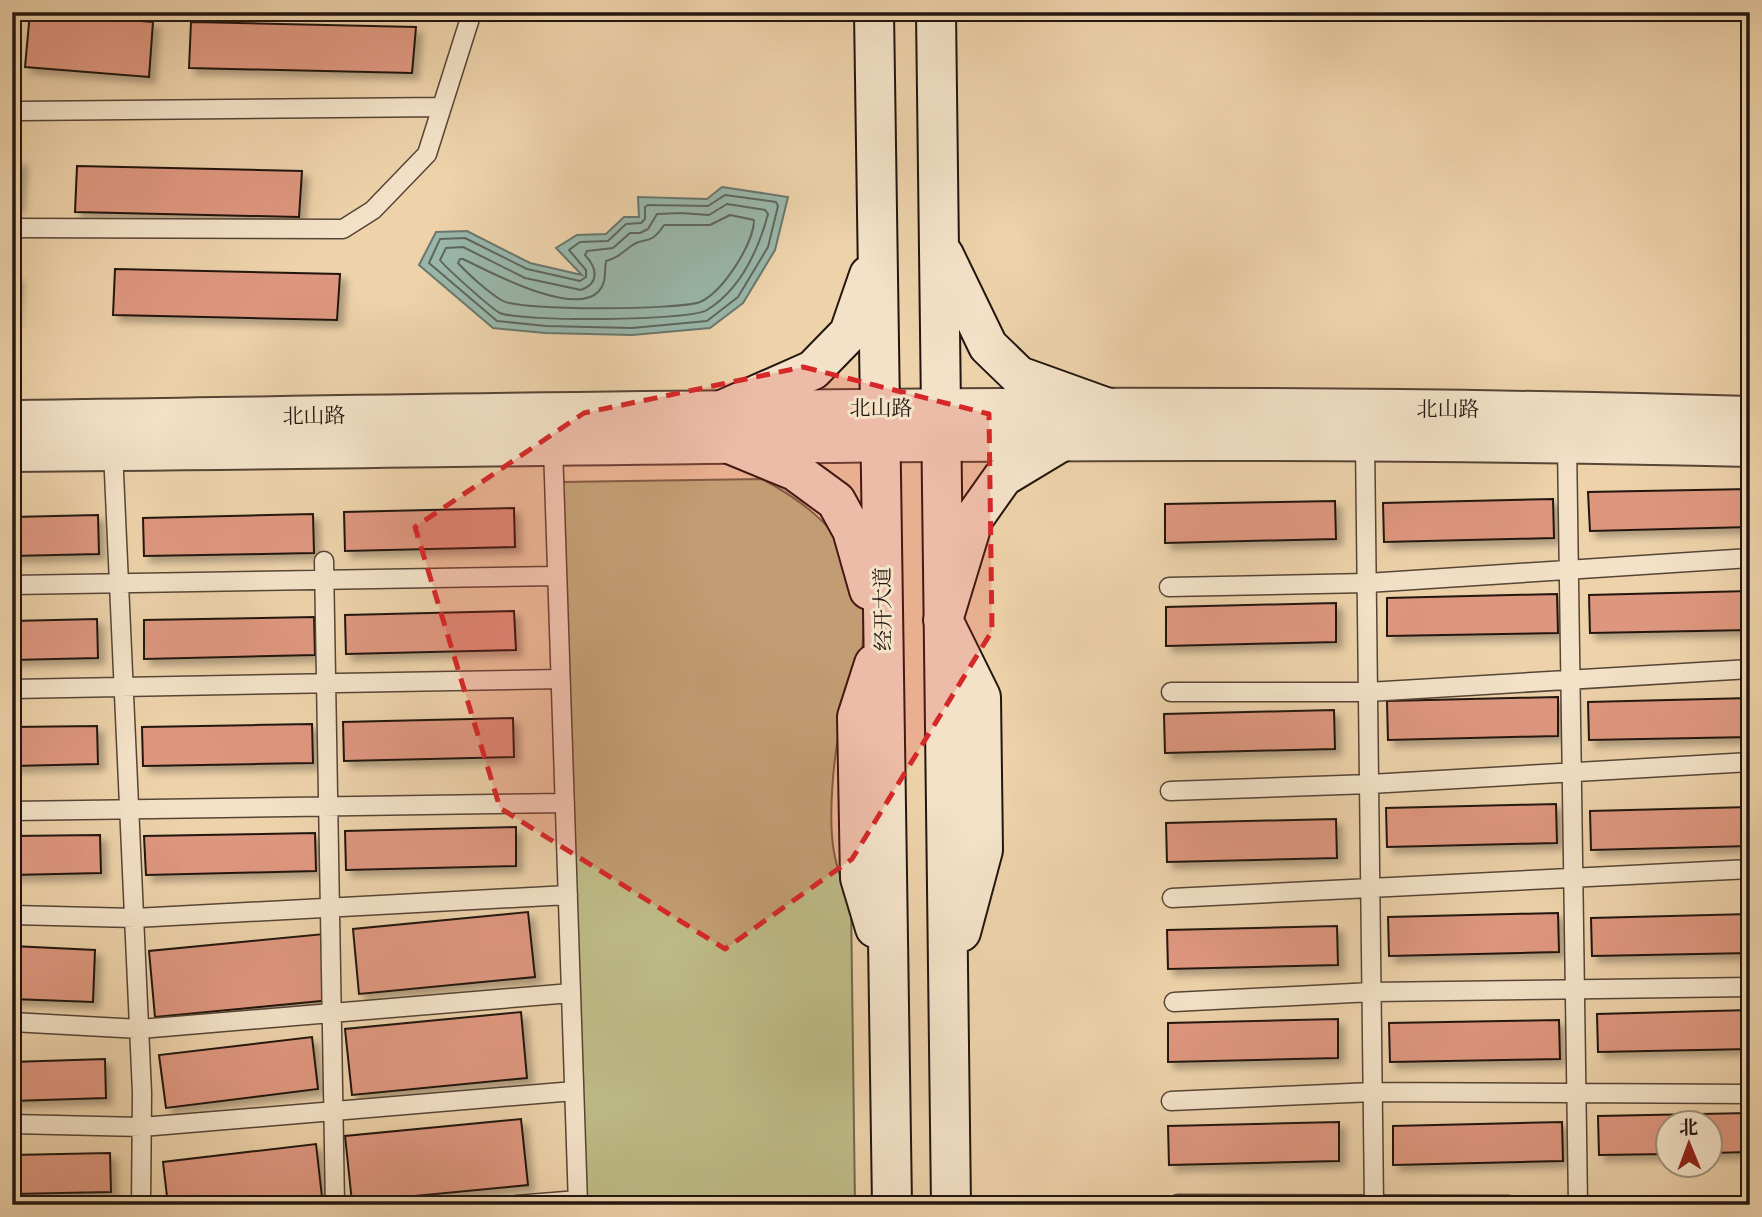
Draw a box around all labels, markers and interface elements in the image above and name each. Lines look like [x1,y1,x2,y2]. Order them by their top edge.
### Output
street label: 北山路 [850,395,913,420]
street label: 北山路 [1417,396,1480,421]
street label: 北山路 [282,402,346,429]
street label: 经开大道 [869,567,896,651]
north arrow [1654,1108,1724,1178]
text: 北 [1679,1116,1698,1139]

